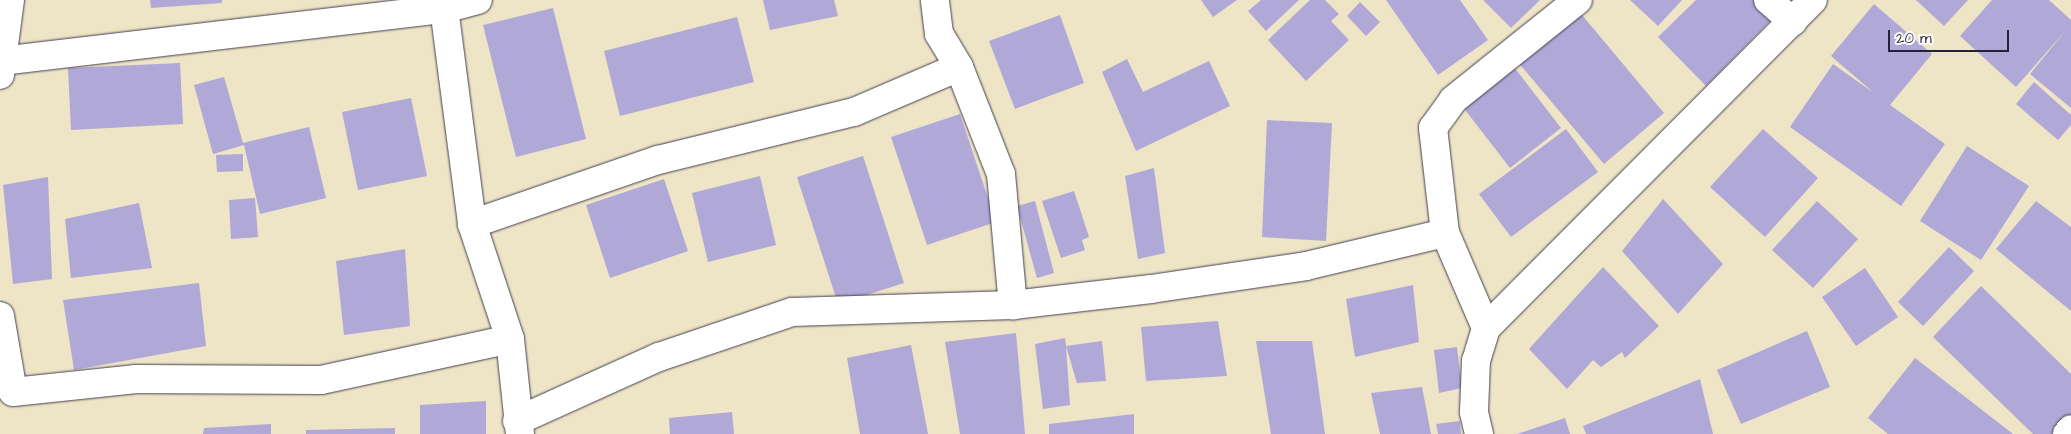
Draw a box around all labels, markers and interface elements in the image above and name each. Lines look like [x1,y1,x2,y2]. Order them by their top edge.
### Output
scale bar [1891,20,2012,52]
text: 20 m [1896,28,1932,49]

